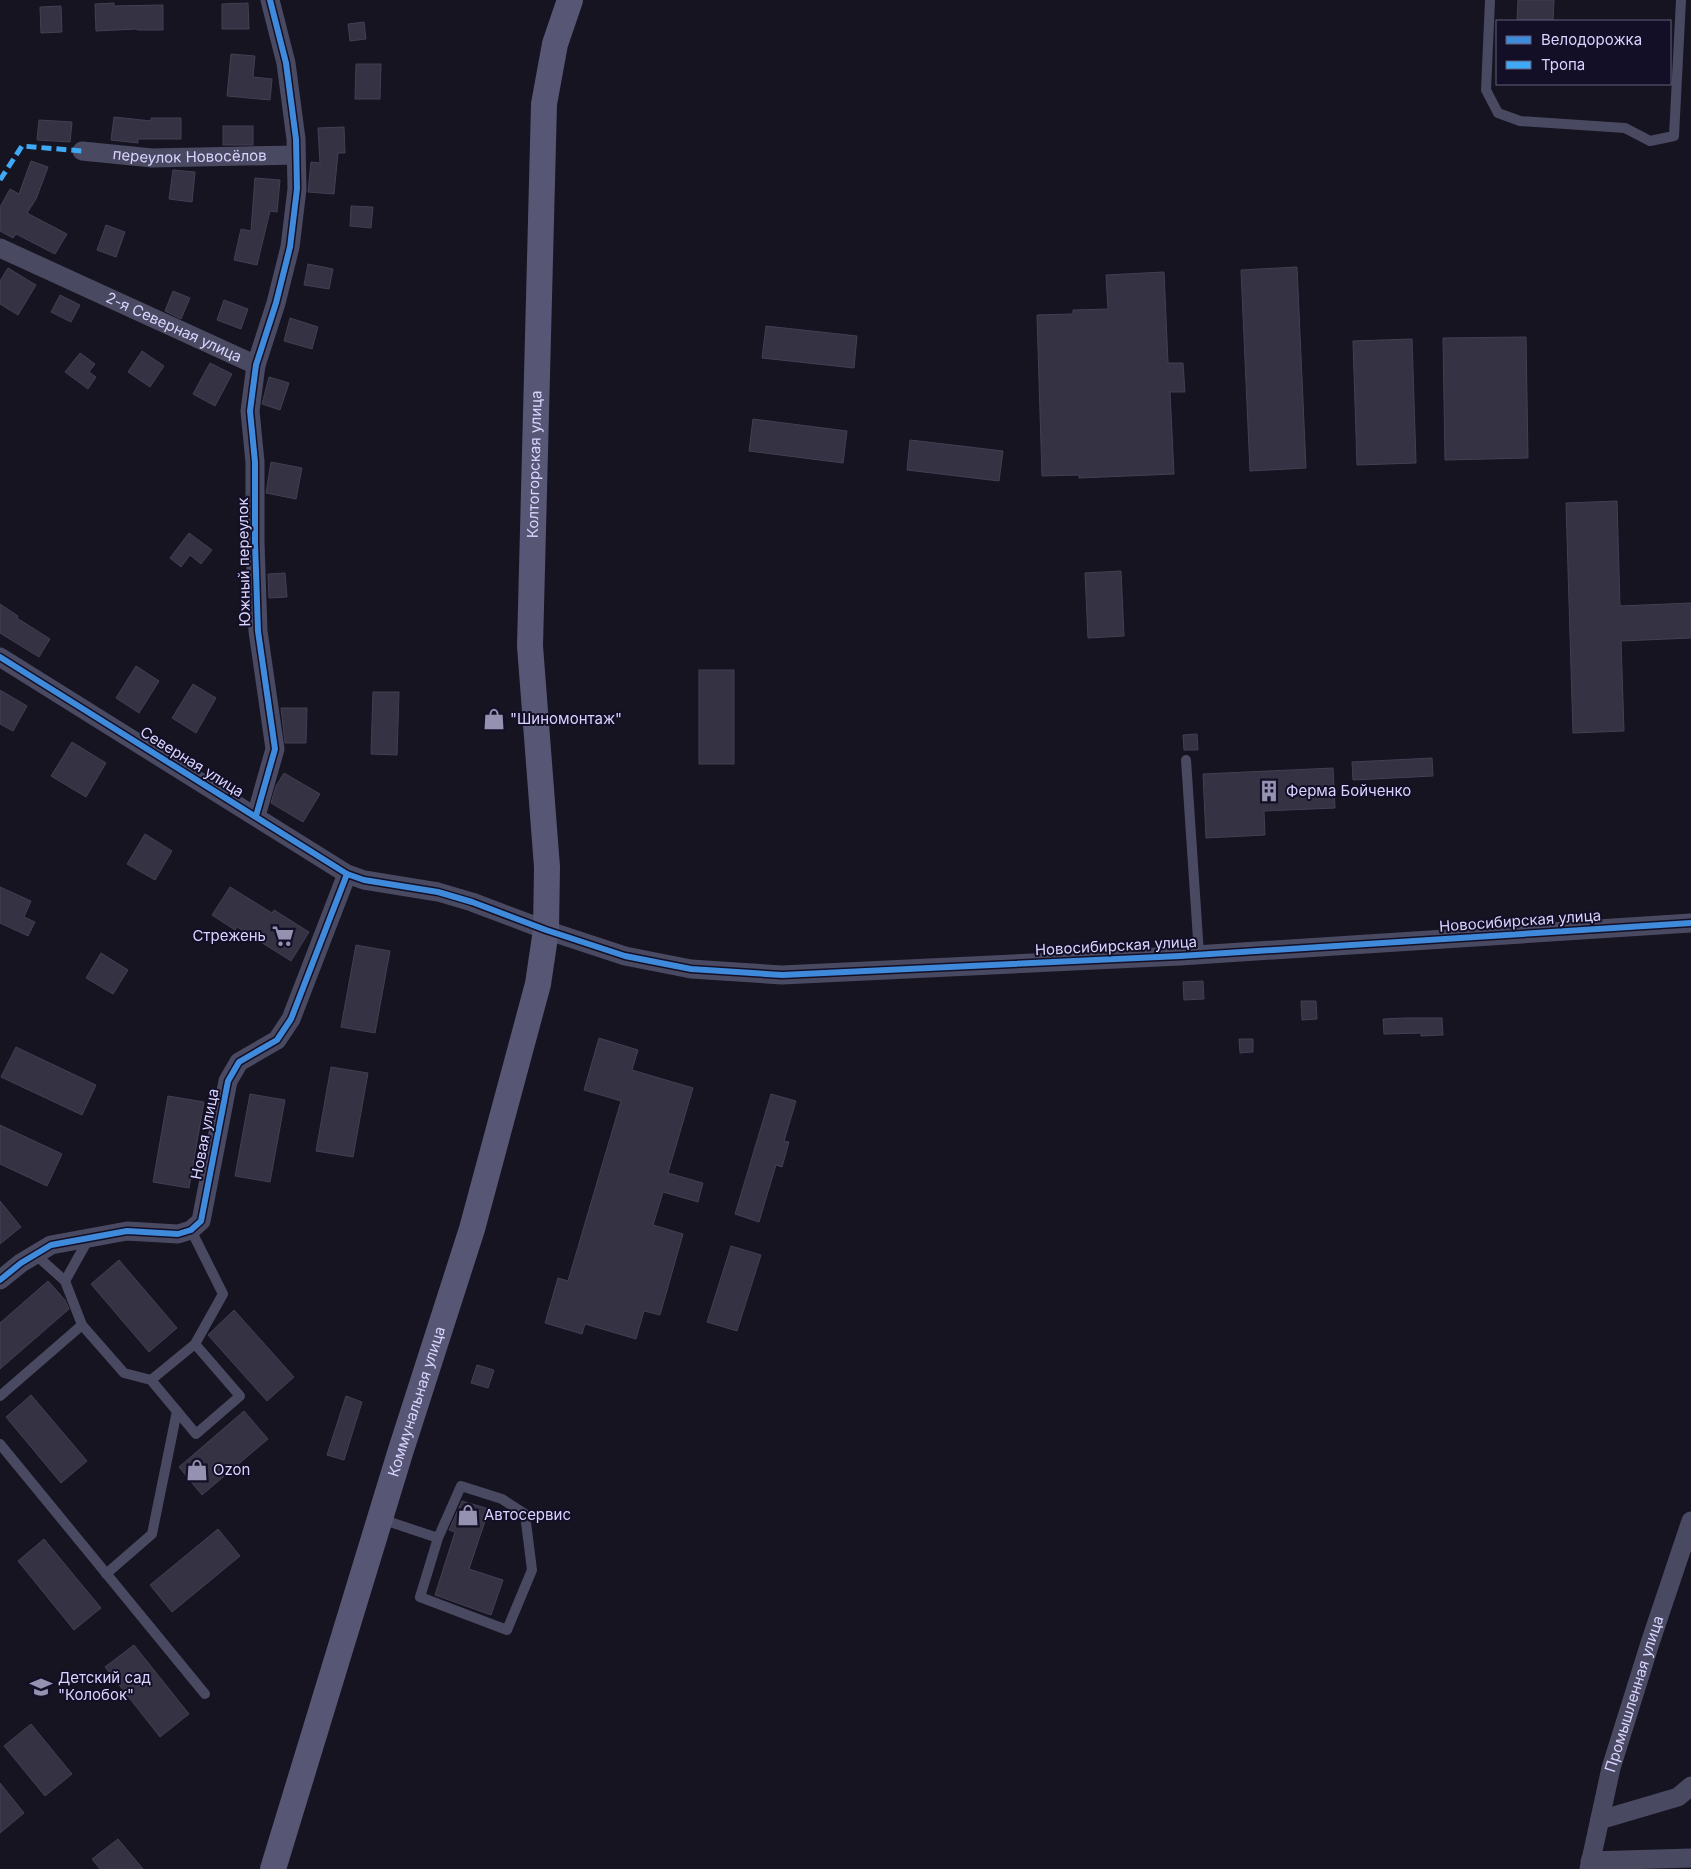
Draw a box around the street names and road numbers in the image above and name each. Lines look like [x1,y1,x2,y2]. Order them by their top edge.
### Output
street label: переулок Новосёлов [112,144,267,167]
street label: 2-я Северная улица [103,288,245,366]
street label: Колтогорская улица [523,390,546,538]
street label: Южный переулок [233,497,254,627]
street label: Северная улица [137,722,248,801]
street label: Новосибирская улица [1438,905,1602,936]
street label: Новосибирская улица [1034,932,1198,959]
street label: Новая улица [186,1087,223,1181]
street label: Коммунальная улица [383,1324,449,1479]
street label: Промышленная улица [1600,1613,1668,1774]

